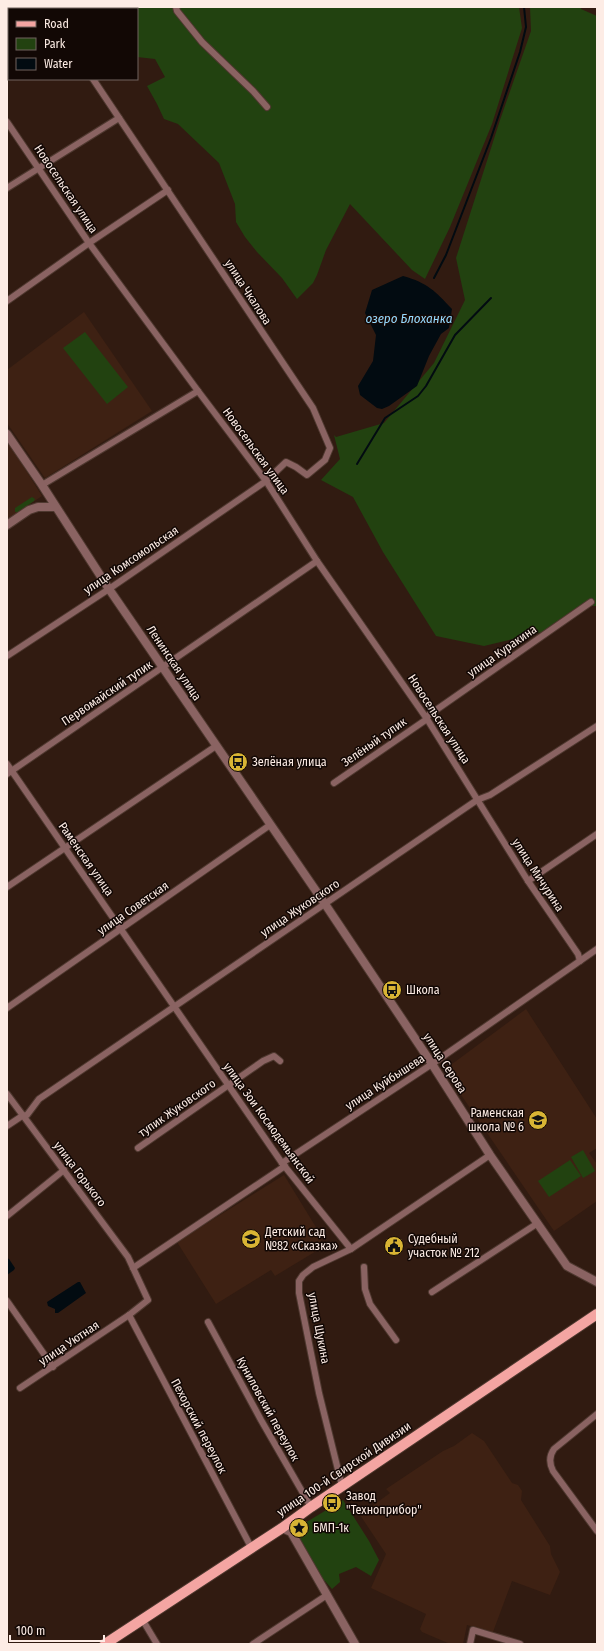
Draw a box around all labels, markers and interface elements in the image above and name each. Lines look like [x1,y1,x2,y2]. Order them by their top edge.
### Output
legend [8,8,138,80]
text: Road [44,17,69,31]
text: Park [44,37,66,51]
text: Water [44,57,73,71]
street label: Новосельская улица [31,142,101,236]
street label: улица Чкалова [222,257,274,327]
water label: озеро Блоханка [365,311,453,326]
street label: Новосельская улица [220,405,292,497]
street label: улица Комсомольская [81,523,181,597]
street label: улица Куракина [465,622,539,680]
street label: Ленинская улица [144,623,204,703]
street label: Первомайский тупик [59,657,155,729]
street label: Новосельская улица [405,672,473,766]
street label: Зелёный тупик [339,714,409,770]
bus stop icon: Зелёная улица [227,751,249,773]
place label: Зелёная улица [252,755,327,769]
street label: Раменская улица [55,820,117,899]
street label: улица Мичурина [509,836,567,914]
street label: улица Жуковского [258,876,342,940]
street label: улица Советская [95,878,171,938]
bus stop icon: Школа [381,979,403,1001]
place label: Школа [406,983,440,997]
street label: улица Серова [420,1030,470,1096]
street label: улица Куйбышева [343,1051,427,1113]
street label: улица Зои Космодемьянской [220,1060,318,1186]
street label: тупик Жуковского [136,1076,218,1140]
place label: Раменская школа № 6 [468,1106,524,1134]
school or university icon: Раменская школа № 6 [527,1109,549,1131]
street label: улица Горького [51,1139,109,1209]
place label: Детский сад №82 «Сказка» [264,1225,338,1253]
school or university icon: Детский сад №82 «Сказка» [240,1228,262,1250]
place label: Судебный участок № 212 [408,1232,480,1260]
public building icon: Судебный участок № 212 [383,1235,405,1257]
street label: улица Щукина [305,1291,333,1365]
street label: улица Уютная [36,1318,102,1368]
street label: Куниловский переулок [233,1354,303,1464]
street label: Пехорский переулок [168,1376,230,1476]
street label: улица 100-й Свирской Дивизии [274,1419,414,1519]
place label: Завод "Техноприбор" [346,1489,422,1517]
bus stop icon: Завод "Техноприбор" [321,1492,343,1514]
place icon: БМП-1к [288,1517,310,1539]
place label: БМП-1к [313,1521,349,1535]
scale bar [10,1617,104,1643]
text: 100 m [16,1624,45,1638]

